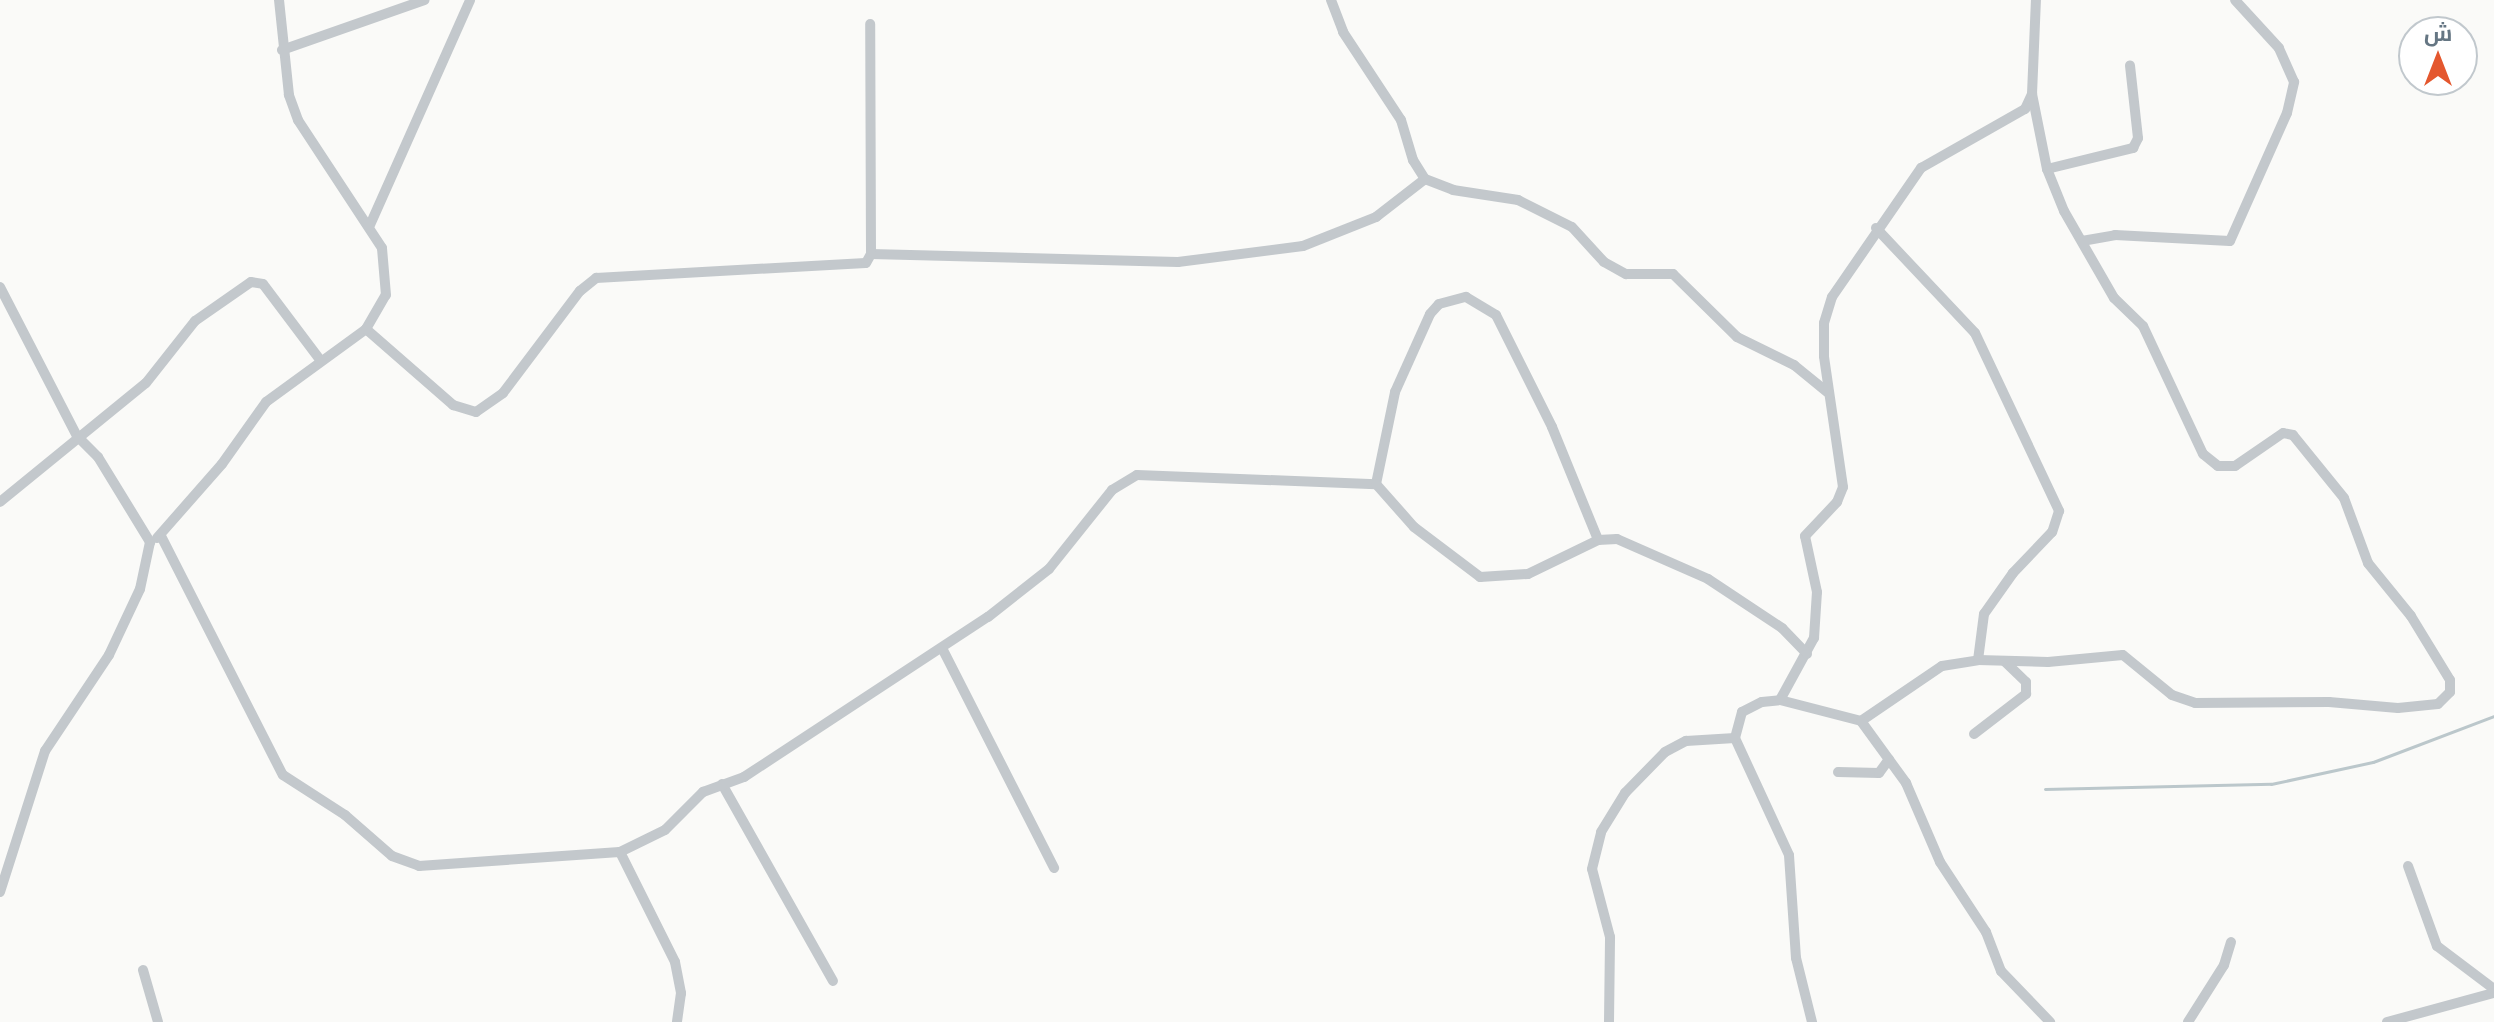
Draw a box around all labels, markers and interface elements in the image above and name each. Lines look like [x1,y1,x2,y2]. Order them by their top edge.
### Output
north arrow [2398,16,2478,96]
text: ش [2424,21,2452,47]

